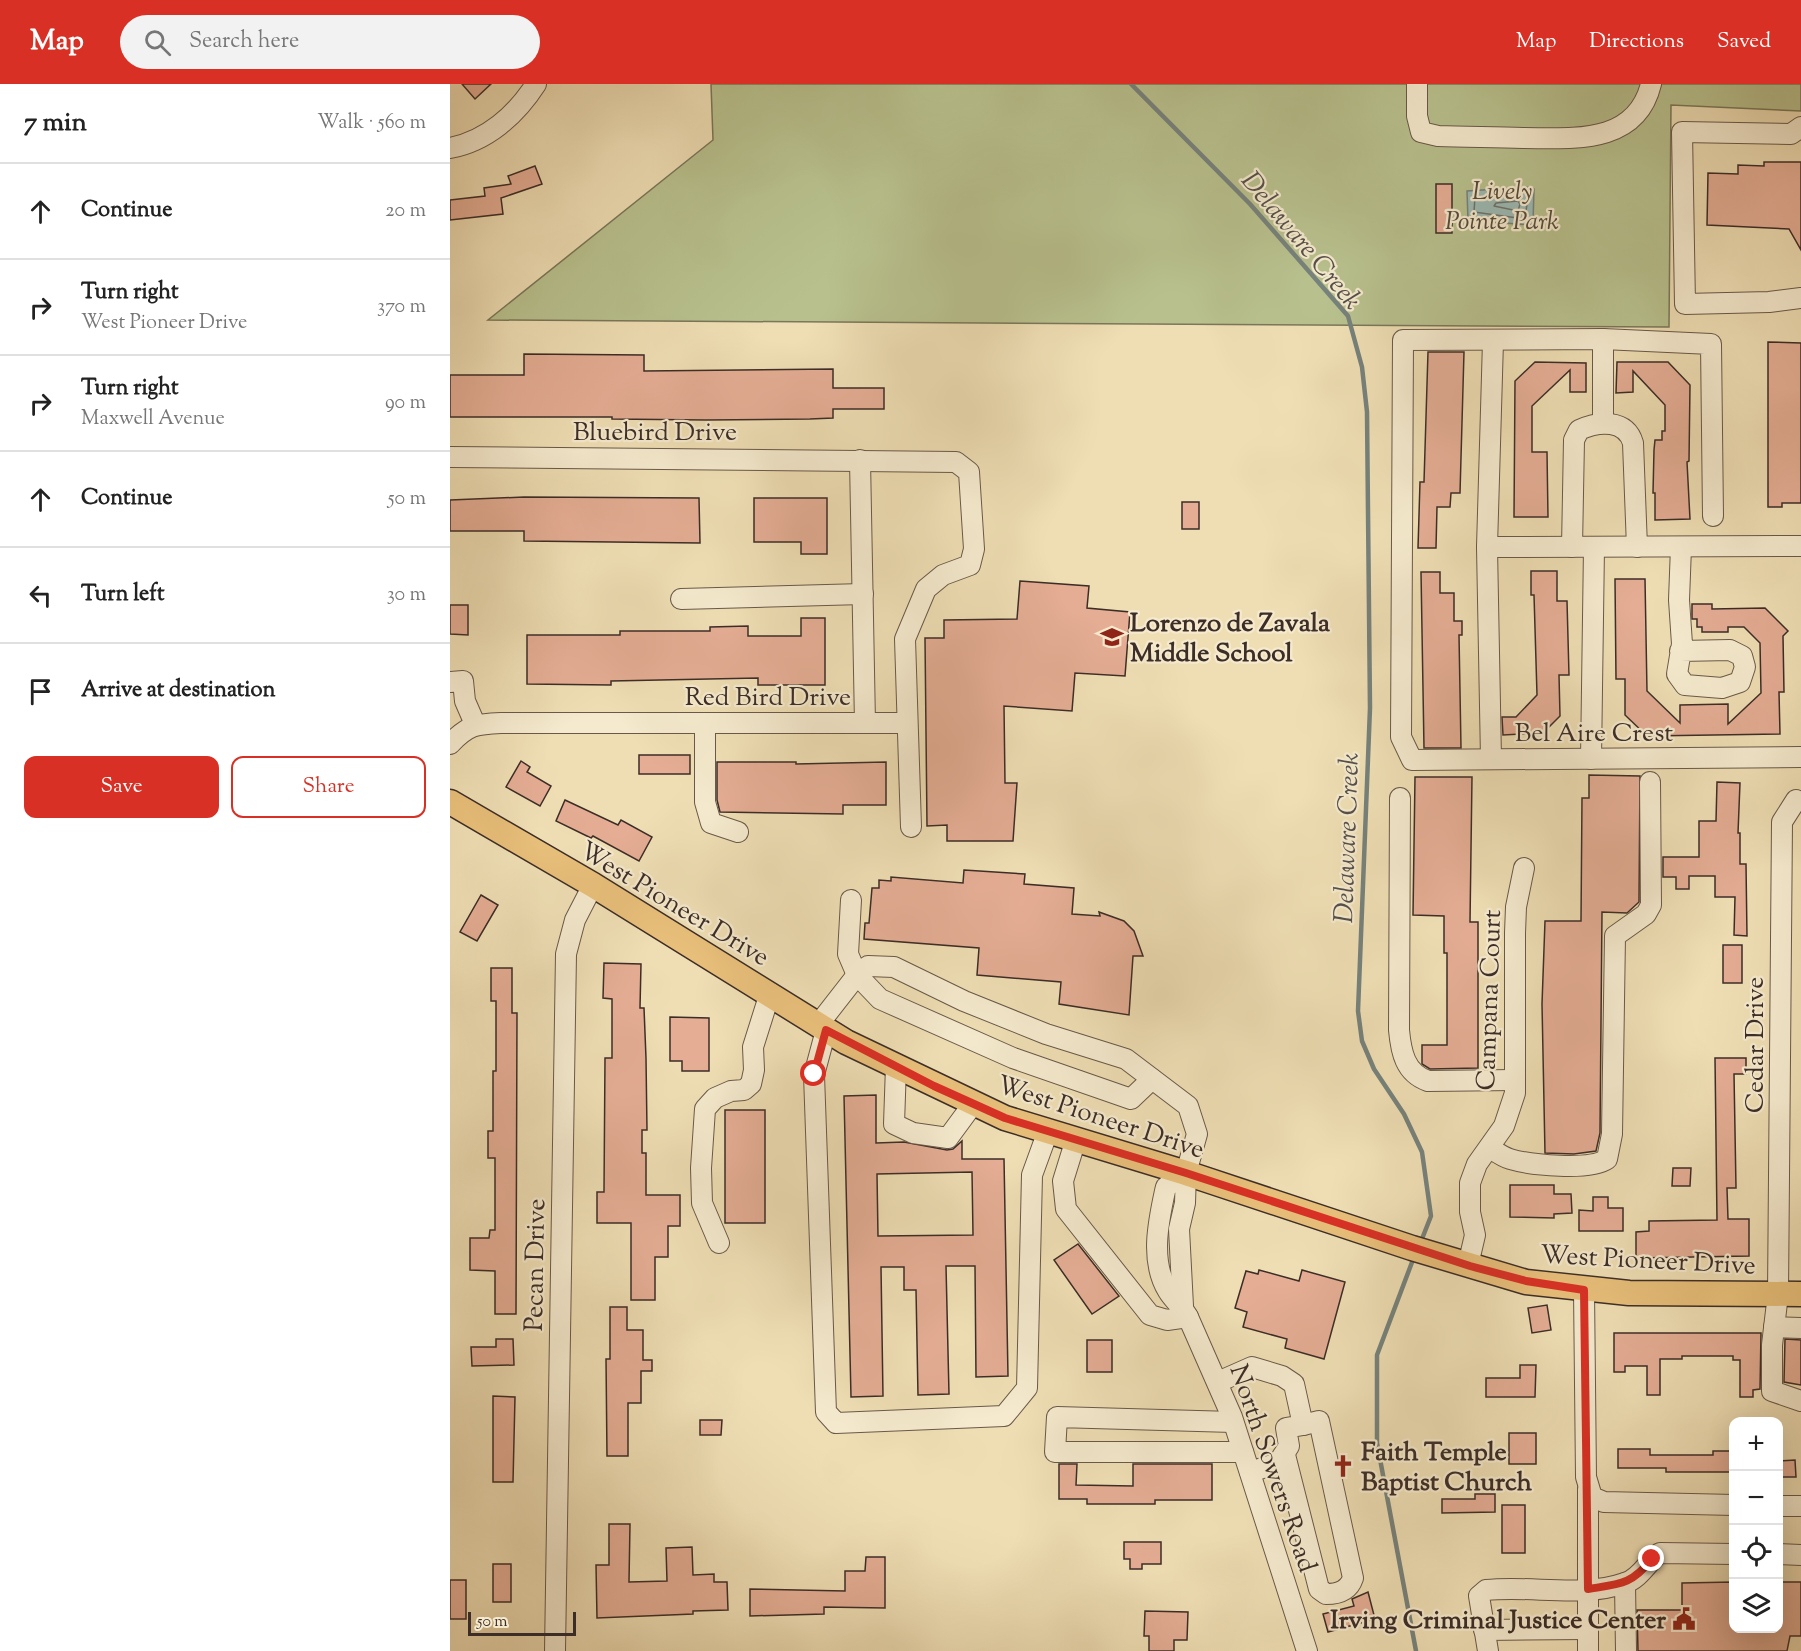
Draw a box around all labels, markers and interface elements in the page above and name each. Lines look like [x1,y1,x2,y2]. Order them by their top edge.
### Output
search box [120,15,540,69]
text: Map [30,22,84,62]
icon: search [141,26,174,59]
text: Search here [189,26,299,58]
text: Map [1516,27,1556,57]
text: Directions [1589,27,1684,57]
text: Saved [1717,27,1771,57]
text: 7 min [24,105,87,142]
text: Walk · 560 m [317,109,426,138]
water label: Delaware Creek [1230,164,1370,319]
park label: Lively Pointe Park [1445,174,1559,241]
icon: ahead [24,195,57,228]
text: Continue [81,195,172,227]
text: 20 m [385,197,426,226]
text: Turn right [81,277,178,309]
icon: right [24,291,57,324]
text: 370 m [377,293,426,322]
text: West Pioneer Drive [81,309,247,338]
text: Turn right [81,373,178,405]
icon: right [24,387,57,420]
text: 90 m [385,389,426,418]
text: Maxwell Avenue [81,405,225,434]
street label: Bluebird Drive [573,415,737,452]
icon: ahead [24,483,57,516]
text: Continue [81,483,172,515]
text: 50 m [388,485,426,514]
icon: left [24,579,57,612]
text: Turn left [81,579,164,611]
text: 30 m [387,581,426,610]
place label: Lorenzo de Zavala Middle School [1130,606,1330,673]
school or university icon: Lorenzo de Zavala Middle School [1099,624,1125,650]
icon: arrive [24,675,57,708]
text: Arrive at destination [81,675,276,707]
street label: Red Bird Drive [685,680,851,717]
street label: Bel Aire Crest [1515,716,1673,753]
water label: Delaware Creek [1326,752,1371,924]
button: Save [24,756,219,818]
button: Share [231,756,426,818]
street label: West Pioneer Drive [572,834,776,977]
street label: Campana Court [1469,909,1512,1091]
street label: Cedar Drive [1738,977,1775,1113]
route start [800,1060,826,1086]
street label: West Pioneer Drive [992,1067,1209,1169]
street label: Pecan Drive [517,1198,556,1332]
street label: West Pioneer Drive [1539,1237,1757,1286]
street label: North Sowers Road [1219,1360,1325,1578]
map controls [1729,1417,1783,1633]
button: + [1729,1417,1783,1471]
place label: Faith Temple Baptist Church [1361,1435,1533,1502]
church icon: Faith Temple Baptist Church [1330,1453,1356,1479]
button: − [1729,1471,1783,1525]
button: locate [1729,1525,1783,1579]
route end [1638,1545,1664,1571]
button: layers [1729,1579,1783,1633]
place label: Irving Criminal Justice Center [1330,1603,1666,1640]
public building icon: Irving Criminal Justice Center [1671,1606,1697,1632]
scale bar [468,1609,576,1636]
text: 50 m [477,1611,508,1634]

